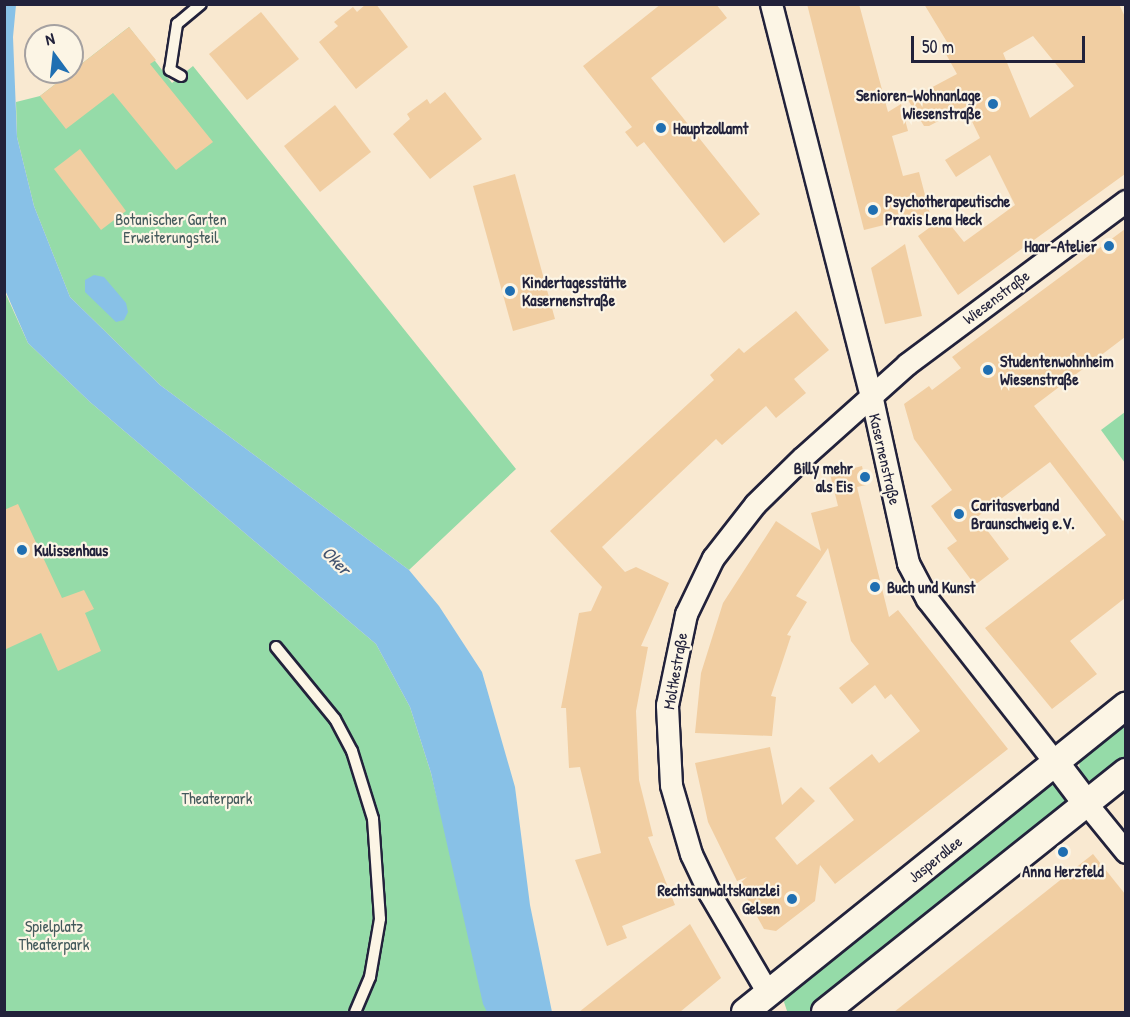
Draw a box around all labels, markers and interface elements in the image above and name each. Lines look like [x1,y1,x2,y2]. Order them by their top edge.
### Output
north arrow [24,24,84,84]
scale bar [914,24,1088,62]
text: N [43,27,57,50]
text: 50 m [922,34,954,59]
place label: Senioren-Wohnanlage Wiesenstraße [856,85,981,123]
marker: Senioren-Wohnanlage Wiesenstraße [986,97,1000,111]
place label: Hauptzollamt [673,118,748,138]
marker: Hauptzollamt [654,121,668,135]
place label: Psychotherapeutische Praxis Lena Heck [885,191,1010,229]
marker: Psychotherapeutische Praxis Lena Heck [866,203,880,217]
park label: Botanischer Garten Erweiterungsteil [115,209,227,247]
place label: Haar-Atelier [1024,236,1097,256]
marker: Haar-Atelier [1102,239,1116,253]
street label: Wiesenstraße [959,266,1033,328]
place label: Kindertagesstätte Kasernenstraße [522,272,627,310]
marker: Kindertagesstätte Kasernenstraße [503,284,517,298]
place label: Studentenwohnheim Wiesenstraße [1000,351,1114,389]
marker: Studentenwohnheim Wiesenstraße [981,363,995,377]
street label: Kasernenstraße [865,411,905,507]
place label: Billy mehr als Eis [794,458,853,496]
marker: Billy mehr als Eis [858,470,872,484]
place label: Caritasverband Braunschweig e.V. [971,495,1075,533]
marker: Caritasverband Braunschweig e.V. [952,507,966,521]
place label: Kulissenhaus [34,540,108,560]
water label: Oker [317,542,355,580]
marker: Kulissenhaus [15,543,29,557]
place label: Buch und Kunst [887,577,975,597]
marker: Buch und Kunst [868,580,882,594]
street label: Moltkestraße [659,631,691,711]
park label: Theaterpark [182,788,252,808]
street label: Jasperallee [904,832,966,886]
marker: Anna Herzfeld [1056,845,1070,859]
place label: Anna Herzfeld [1022,861,1104,881]
place label: Rechtsanwaltskanzlei Gelsen [657,880,780,918]
marker: Rechtsanwaltskanzlei Gelsen [785,892,799,906]
park label: Spielplatz Theaterpark [19,916,89,954]

